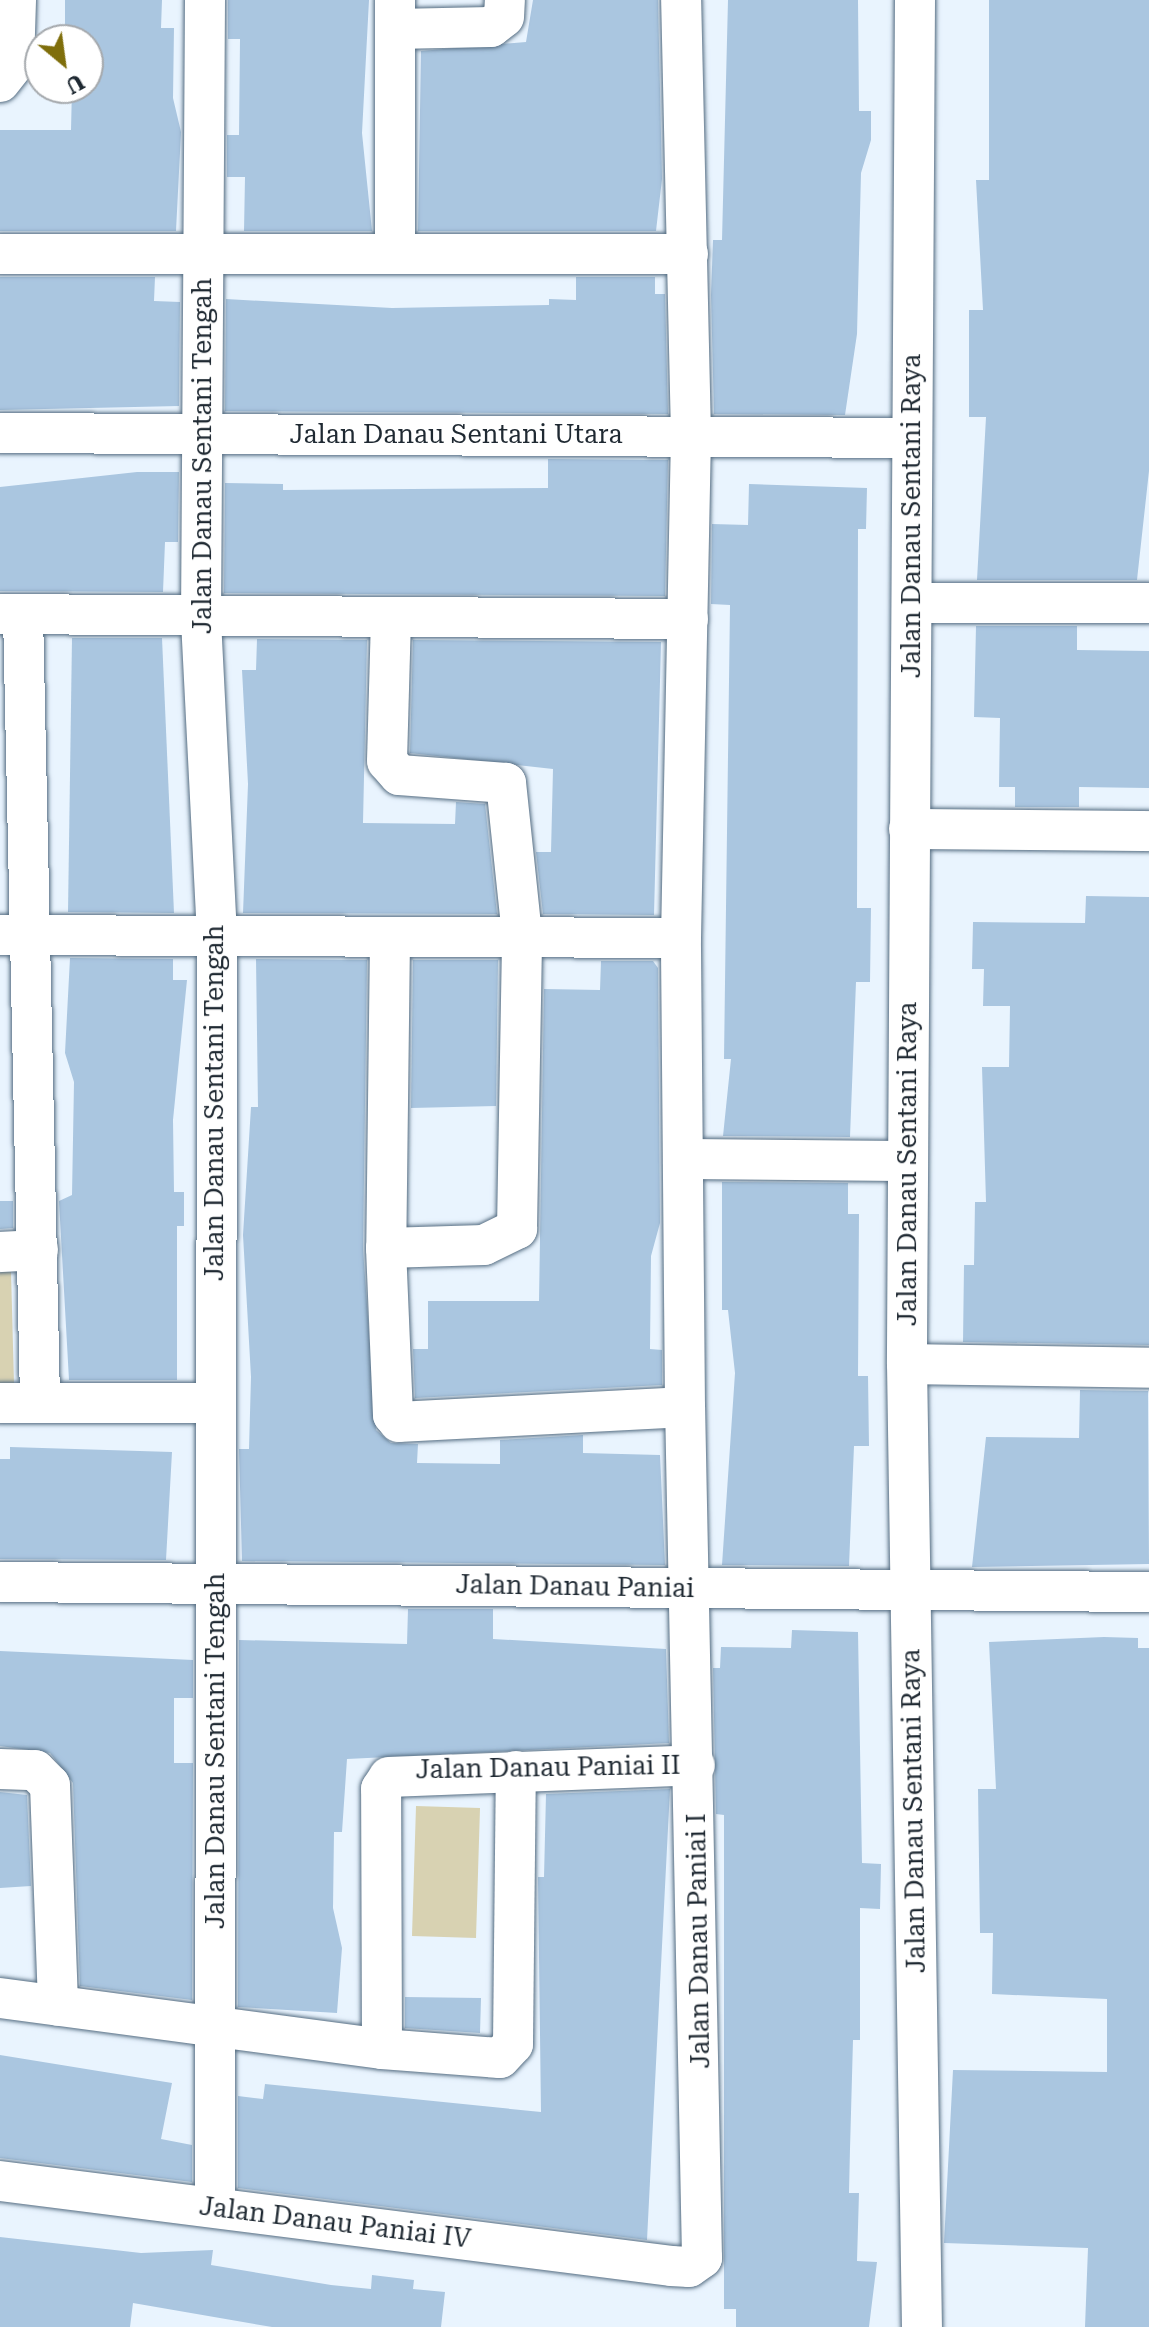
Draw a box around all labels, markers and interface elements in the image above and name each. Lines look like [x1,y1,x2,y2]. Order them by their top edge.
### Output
north arrow [24,24,104,104]
text: U [61,69,88,99]
street label: Jalan Danau Sentani Tengah [187,278,219,634]
street label: Jalan Danau Sentani Raya [896,354,928,678]
street label: Jalan Danau Sentani Utara [289,419,623,451]
street label: Jalan Danau Sentani Tengah [199,925,231,1281]
street label: Jalan Danau Sentani Raya [892,1002,924,1326]
street label: Jalan Danau Paniai [455,1569,695,1605]
street label: Jalan Danau Sentani Tengah [200,1573,232,1929]
street label: Jalan Danau Sentani Raya [896,1649,932,1973]
street label: Jalan Danau Paniai II [415,1750,681,1786]
street label: Jalan Danau Paniai I [681,1813,717,2069]
street label: Jalan Danau Paniai IV [197,2191,473,2255]

